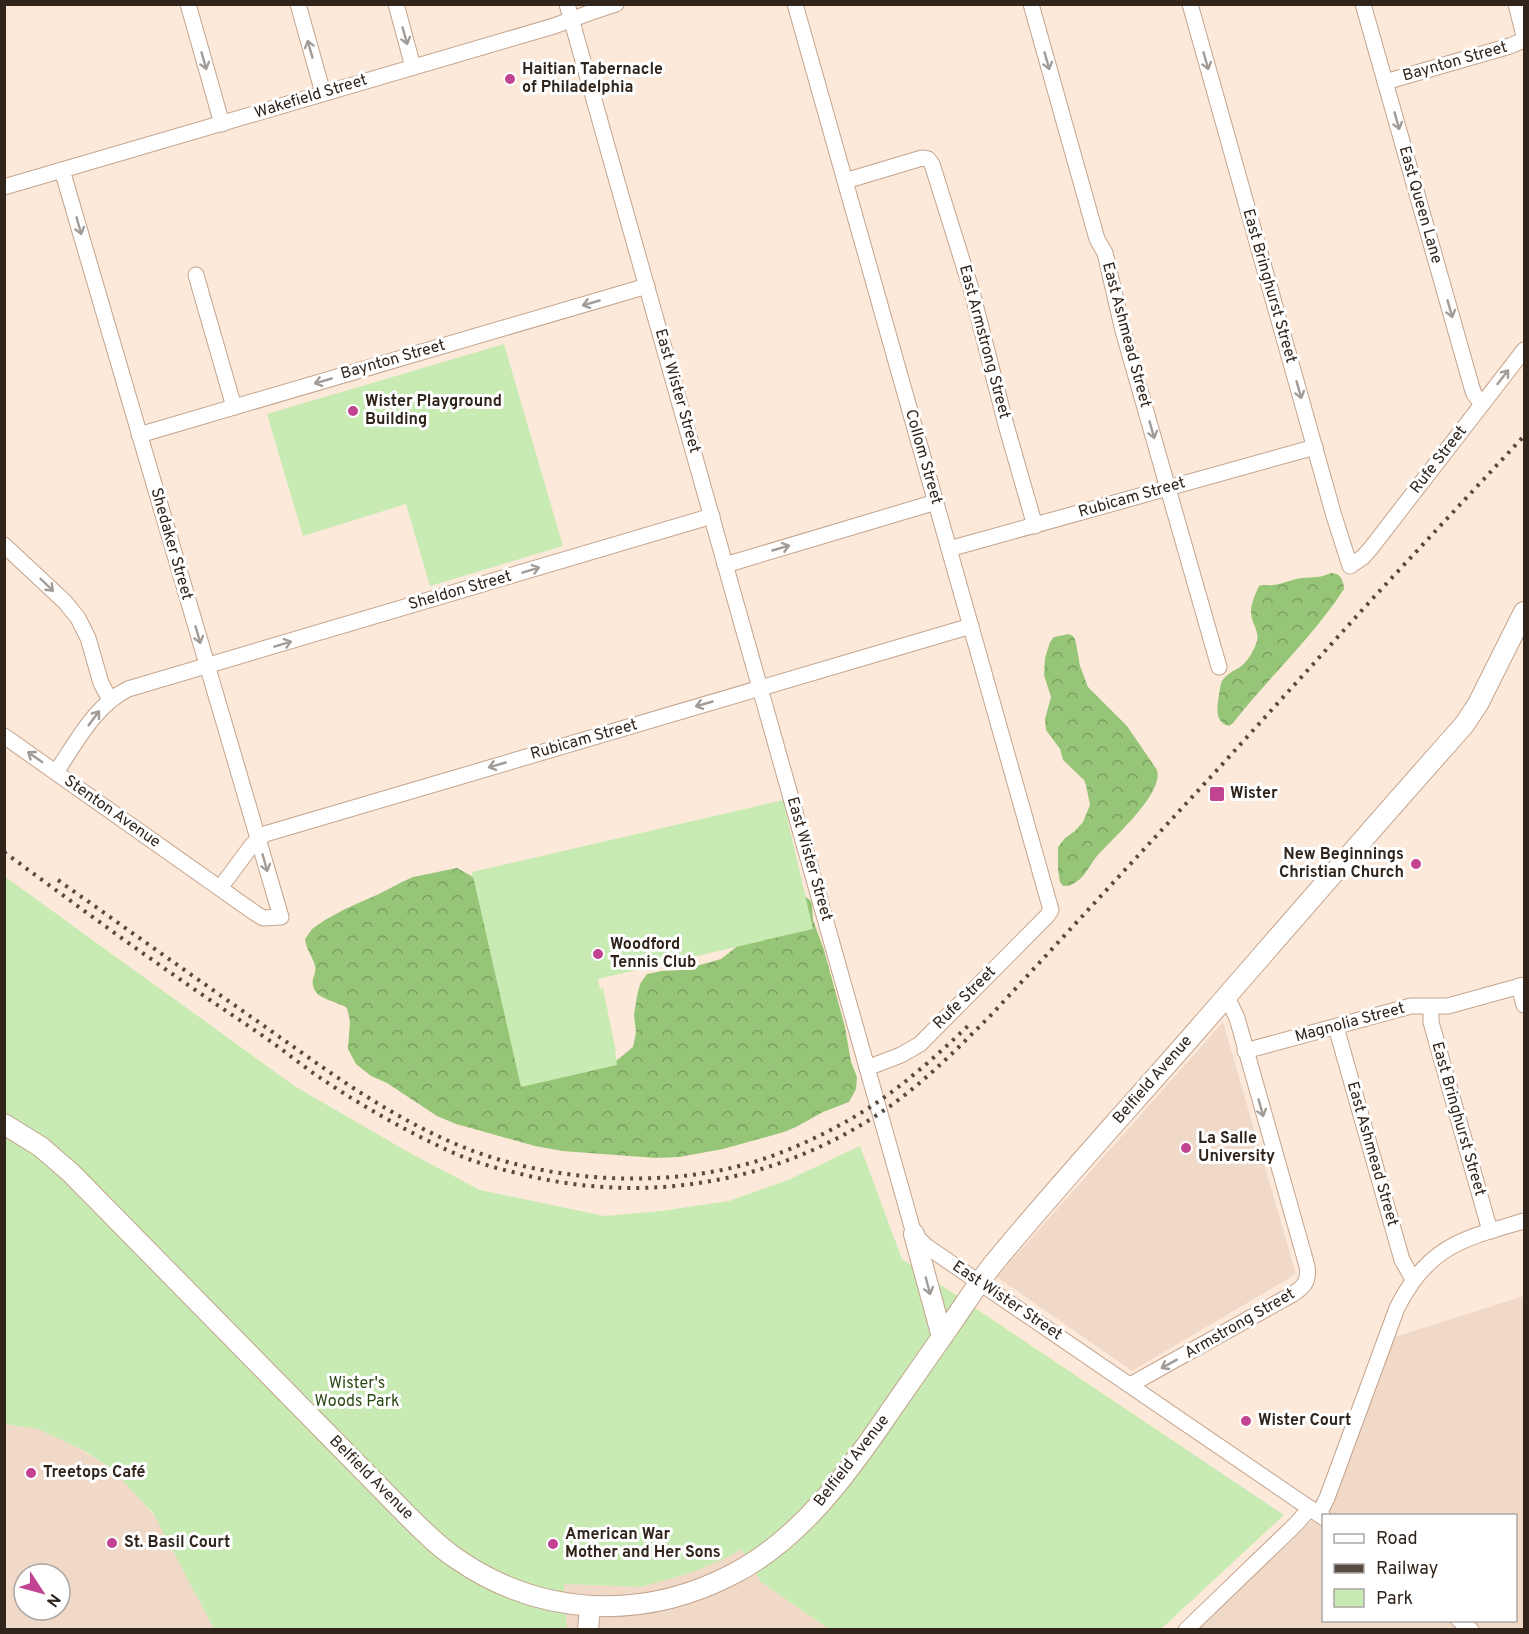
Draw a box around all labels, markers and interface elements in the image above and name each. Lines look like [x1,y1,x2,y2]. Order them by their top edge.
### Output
one-way arrow [399,26,411,45]
street label: Baynton Street [1400,38,1510,86]
one-way arrow [304,40,316,59]
one-way arrow [199,51,210,70]
one-way arrow [1042,51,1053,70]
one-way arrow [1201,51,1212,70]
place label: Haitian Tabernacle of Philadelphia [522,60,663,98]
street label: Wakefield Street [252,70,370,124]
marker: Haitian Tabernacle of Philadelphia [503,72,517,86]
one-way arrow [1391,111,1403,130]
street label: East Queen Lane [1394,144,1446,266]
street label: East Bringhurst Street [1237,207,1301,365]
one-way arrow [73,217,85,236]
street label: East Ashmead Street [1097,260,1155,410]
street label: East Armstrong Street [954,263,1014,421]
one-way arrow [582,298,601,309]
one-way arrow [1444,299,1456,318]
street label: East Wister Street [650,327,704,455]
street label: Baynton Street [338,336,448,384]
one-way arrow [1497,369,1510,385]
one-way arrow [314,376,333,387]
one-way arrow [1294,380,1305,399]
place label: Wister Playground Building [365,392,502,430]
marker: Wister Playground Building [346,404,360,418]
street label: Collom Street [900,407,946,507]
one-way arrow [1146,420,1158,439]
street label: Rufe Street [1406,422,1472,498]
street label: Rubicam Street [1076,473,1188,523]
street label: Shedaker Street [145,486,197,602]
one-way arrow [771,542,790,553]
one-way arrow [521,564,540,575]
street label: Sheldon Street [406,567,514,615]
one-way arrow [39,578,54,593]
one-way arrow [193,625,204,644]
one-way arrow [273,638,292,649]
one-way arrow [695,699,714,710]
one-way arrow [87,710,100,726]
street label: Rubicam Street [528,715,640,765]
one-way arrow [28,751,44,763]
one-way arrow [488,760,507,771]
street label: Stenton Avenue [60,771,164,853]
place label: Wister [1230,784,1278,804]
marker: Wister [1208,785,1226,803]
street label: East Wister Street [782,795,836,923]
place label: New Beginnings Christian Church [1279,845,1404,883]
one-way arrow [260,853,271,872]
marker: New Beginnings Christian Church [1409,857,1423,871]
place label: Woodford Tennis Club [610,935,696,973]
marker: Woodford Tennis Club [591,947,605,961]
street label: Rufe Street [929,962,1001,1034]
street label: Magnolia Street [1293,999,1407,1047]
street label: Belfield Avenue [1109,1031,1197,1129]
street label: East Bringhurst Street [1426,1040,1490,1198]
street label: East Ashmead Street [1342,1079,1402,1229]
one-way arrow [1256,1098,1268,1117]
place label: La Salle University [1198,1129,1275,1167]
marker: La Salle University [1179,1141,1193,1155]
street label: East Wister Street [948,1257,1066,1345]
one-way arrow [922,1276,934,1295]
street label: Armstrong Street [1181,1284,1299,1364]
one-way arrow [1161,1358,1178,1370]
park label: Wister's Woods Park [315,1374,399,1412]
street label: Belfield Avenue [810,1411,894,1511]
place label: Wister Court [1258,1411,1351,1431]
marker: Wister Court [1239,1414,1253,1428]
street label: Belfield Avenue [325,1432,417,1524]
place label: Treetops Café [43,1463,146,1483]
marker: Treetops Café [24,1466,38,1480]
legend [1322,1514,1517,1622]
place label: American War Mother and Her Sons [565,1525,721,1563]
text: Road [1376,1528,1418,1551]
place label: St. Basil Court [124,1533,230,1553]
marker: St. Basil Court [105,1536,119,1550]
marker: American War Mother and Her Sons [546,1537,560,1551]
text: Railway [1376,1558,1438,1581]
north arrow [12,1562,72,1622]
text: Park [1376,1588,1413,1611]
text: N [41,1589,64,1610]

